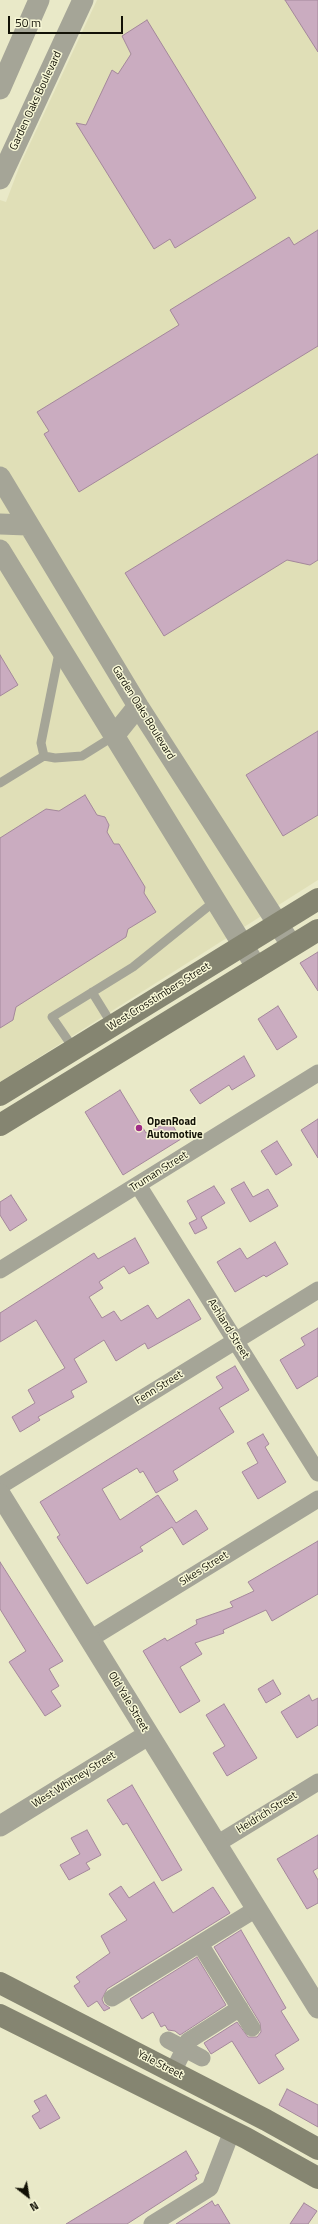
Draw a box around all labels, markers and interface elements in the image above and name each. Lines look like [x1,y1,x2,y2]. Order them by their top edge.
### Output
scale bar [10,8,125,34]
text: 50 m [15,13,41,32]
street label: Garden Oaks Boulevard [7,49,65,153]
street label: Garden Oaks Boulevard [109,664,177,762]
street label: West Crosstimbers Street [105,960,213,1034]
place label: OpenRoad Automotive [147,1115,202,1141]
marker: OpenRoad Automotive [134,1123,144,1133]
street label: Truman Street [128,1149,190,1195]
street label: Ashland Street [204,1297,252,1361]
street label: Fenn Street [133,1368,185,1408]
street label: Sikes Street [177,1549,231,1589]
street label: Old Yale Street [105,1670,151,1734]
street label: West Whitney Street [30,1749,118,1811]
street label: Heidrich Street [234,1789,300,1837]
street label: Yale Street [135,2048,185,2082]
north arrow [8,2176,48,2216]
text: N [27,2197,42,2215]

